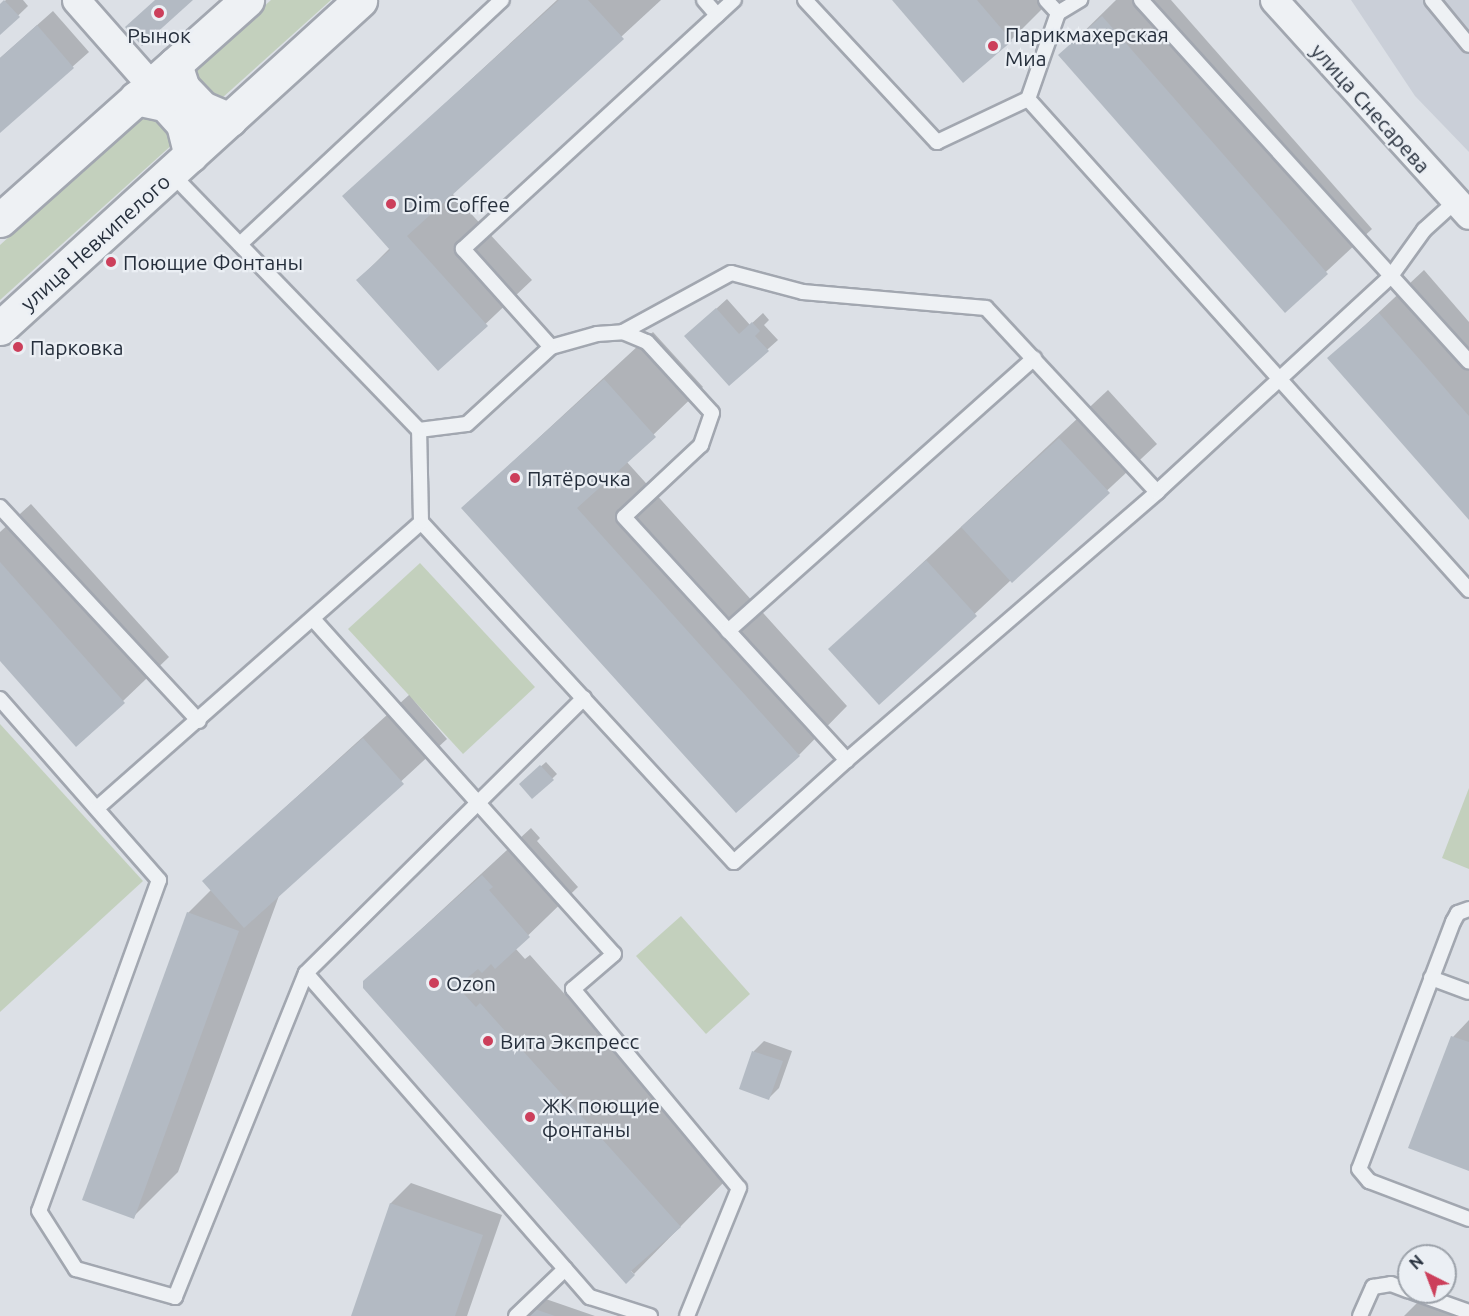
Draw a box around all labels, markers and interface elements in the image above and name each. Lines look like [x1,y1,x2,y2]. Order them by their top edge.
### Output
marker: Рынок [152,6,166,20]
place label: Парикмахерская Миа [1005,21,1169,71]
place label: Рынок [127,22,191,48]
street label: улица Снесарева [1306,38,1436,178]
marker: Парикмахерская Миа [986,39,1000,53]
street label: улица Невкипелого [15,168,175,316]
place label: Dim Coffee [403,191,510,217]
marker: Dim Coffee [384,197,398,211]
place label: Поющие Фонтаны [123,249,303,275]
marker: Поющие Фонтаны [104,255,118,269]
place label: Парковка [30,334,123,360]
marker: Парковка [11,340,25,354]
place label: Пятёрочка [527,465,631,491]
marker: Пятёрочка [508,471,522,485]
place label: Ozon [446,970,496,996]
marker: Ozon [427,976,441,990]
place label: Вита Экспресс [500,1028,639,1054]
marker: Вита Экспресс [481,1034,495,1048]
place label: ЖК поющие фонтаны [542,1092,660,1142]
marker: ЖК поющие фонтаны [523,1110,537,1124]
north arrow [1397,1244,1457,1304]
text: N [1406,1251,1427,1273]

